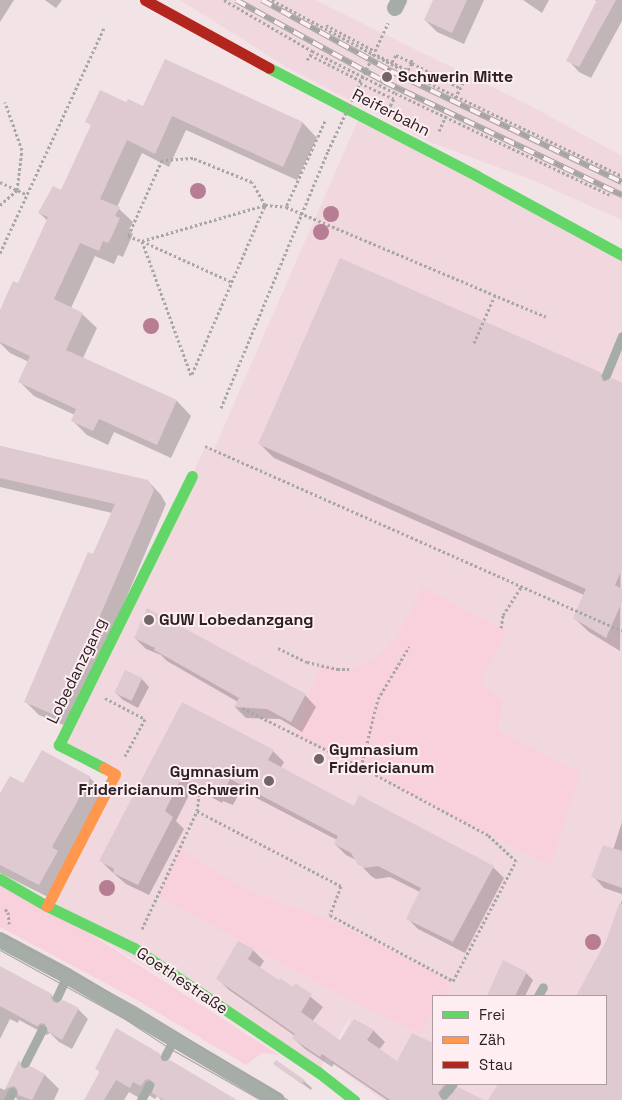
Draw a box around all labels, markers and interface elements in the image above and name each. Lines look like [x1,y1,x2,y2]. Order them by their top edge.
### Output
place label: Schwerin Mitte [398,67,513,87]
marker: Schwerin Mitte [380,70,394,84]
street label: Reiferbahn [349,85,433,141]
place label: GUW Lobedanzgang [159,610,314,630]
marker: GUW Lobedanzgang [143,614,155,626]
street label: Lobedanzgang [43,615,111,727]
place label: Gymnasium Fridericianum [329,740,434,778]
marker: Gymnasium Fridericianum [313,753,325,765]
place label: Gymnasium Fridericianum Schwerin [79,762,259,800]
marker: Gymnasium Fridericianum Schwerin [263,775,275,787]
street label: Goethestraße [133,943,231,1019]
legend [432,995,607,1085]
text: Frei [479,1005,505,1024]
text: Zäh [479,1030,505,1049]
text: Stau [479,1055,513,1074]

